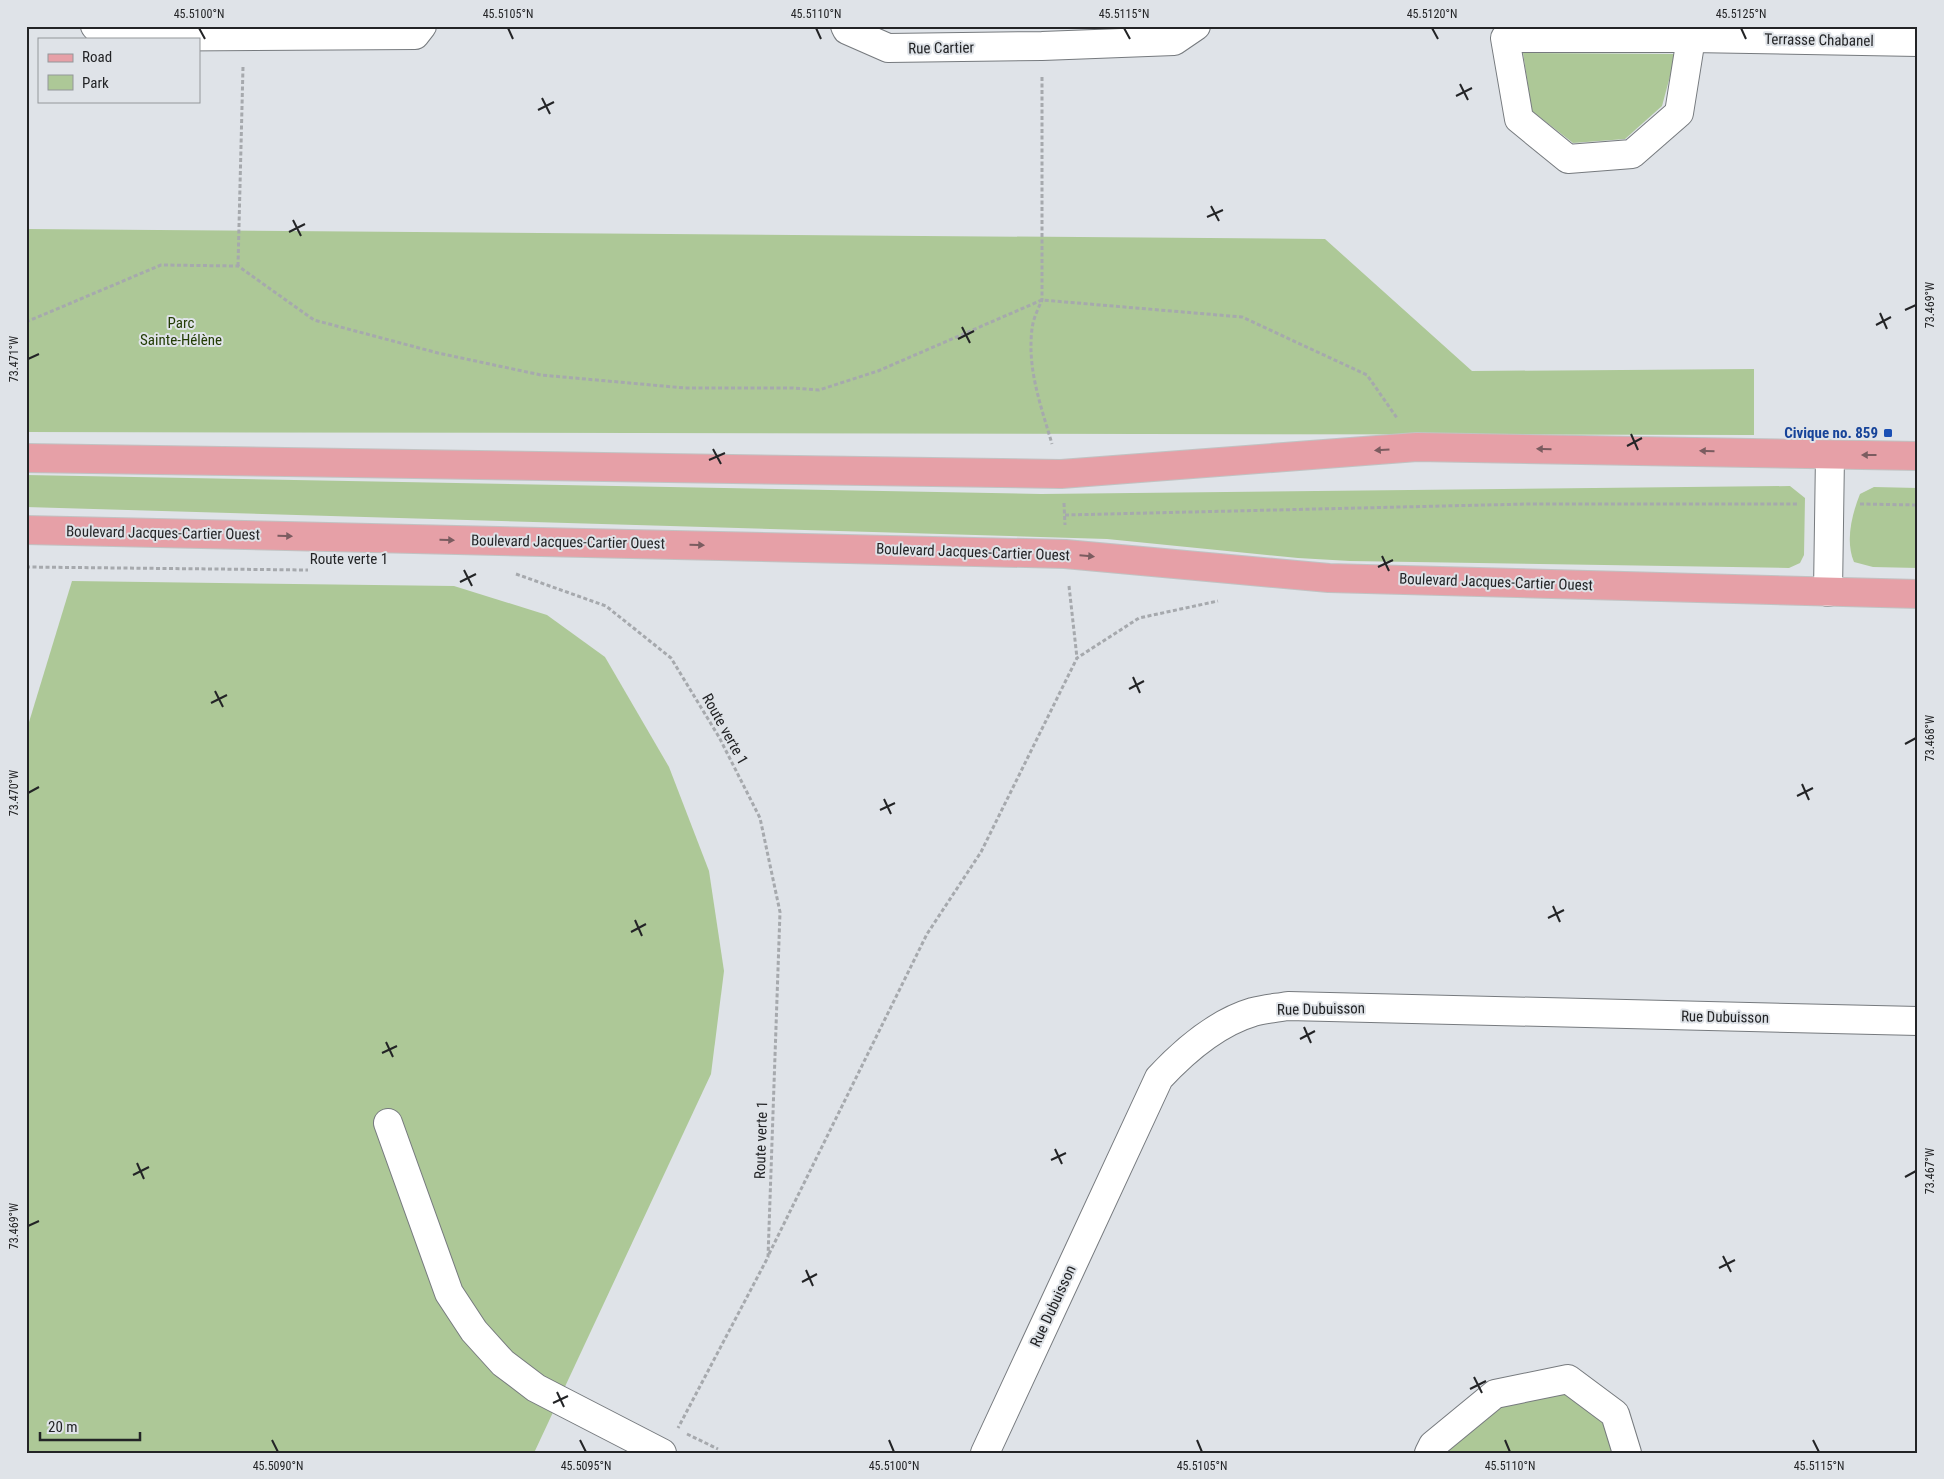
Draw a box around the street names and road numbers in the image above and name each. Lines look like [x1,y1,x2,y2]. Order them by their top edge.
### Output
street label: Terrasse Chabanel [1764,30,1874,50]
street label: Rue Cartier [908,38,974,58]
street label: Boulevard Jacques-Cartier Ouest [66,522,260,544]
street label: Boulevard Jacques-Cartier Ouest [471,531,665,553]
street label: Boulevard Jacques-Cartier Ouest [876,540,1070,564]
street label: Route verte 1 [310,550,388,568]
street label: Boulevard Jacques-Cartier Ouest [1399,570,1593,594]
street label: Route verte 1 [698,690,752,768]
street label: Rue Dubuisson [1277,999,1365,1019]
street label: Rue Dubuisson [1681,1007,1769,1027]
street label: Route verte 1 [751,1101,771,1179]
street label: Rue Dubuisson [1026,1262,1080,1350]

